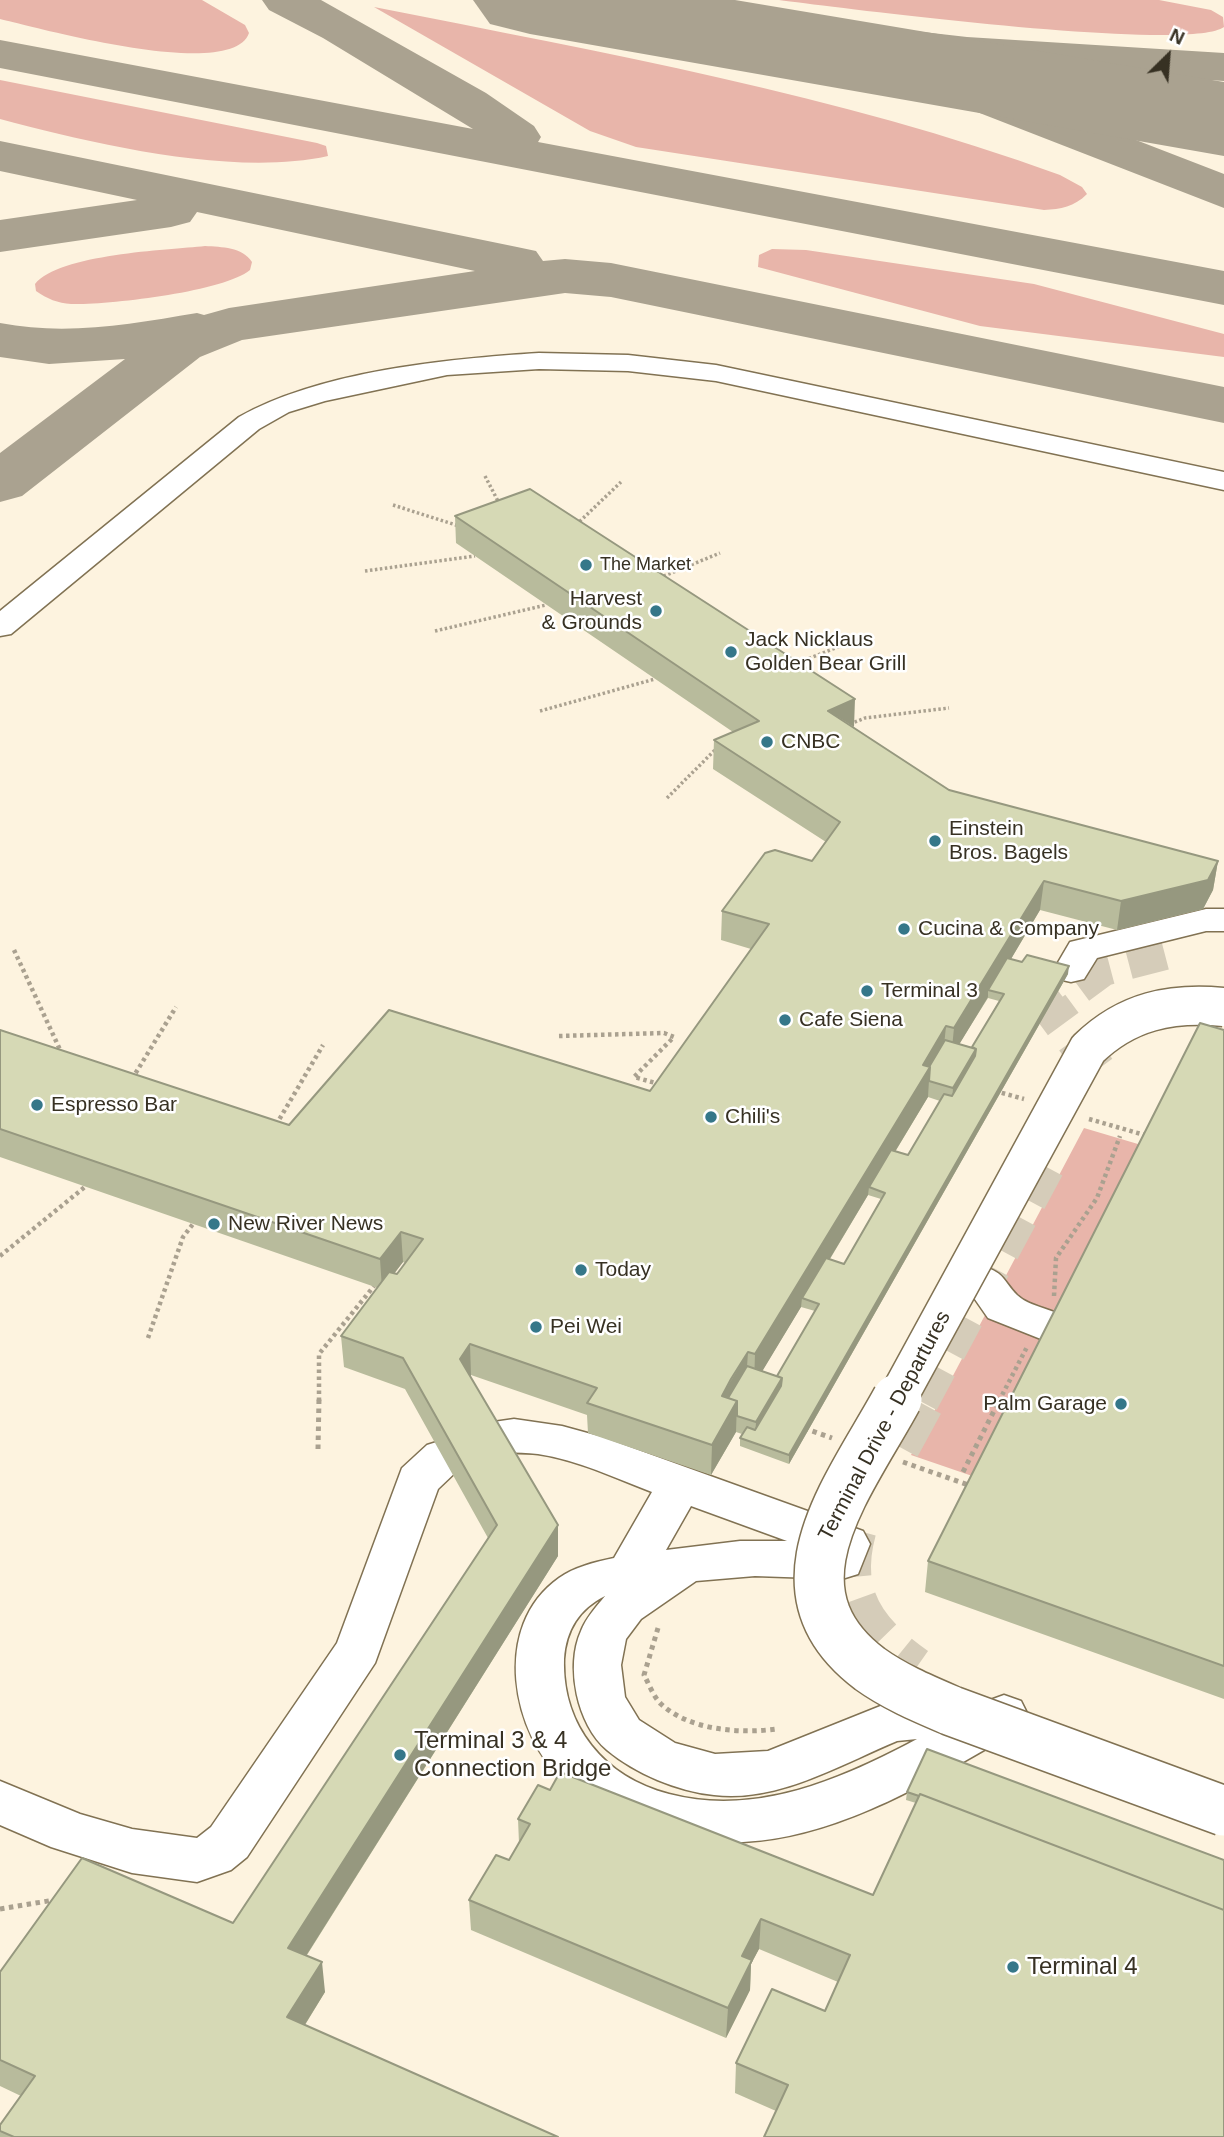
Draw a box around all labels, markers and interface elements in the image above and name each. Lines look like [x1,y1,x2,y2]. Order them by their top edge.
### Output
north arrow [1133,21,1203,91]
text: N [1166,24,1188,49]
place label: The Market [600,554,691,576]
marker: The Market [578,557,594,573]
place label: Harvest & Grounds [542,586,642,636]
marker: Harvest & Grounds [648,603,664,619]
place label: Jack Nicklaus Golden Bear Grill [745,627,906,677]
marker: Jack Nicklaus Golden Bear Grill [723,644,739,660]
place label: CNBC [781,729,841,755]
marker: CNBC [759,734,775,750]
place label: Einstein Bros. Bagels [949,816,1068,866]
marker: Einstein Bros. Bagels [927,833,943,849]
place label: Cucina & Company [918,916,1099,942]
marker: Cucina & Company [896,921,912,937]
place label: Terminal 3 [881,978,978,1004]
marker: Terminal 3 [859,983,875,999]
place label: Cafe Siena [799,1007,903,1033]
marker: Cafe Siena [777,1012,793,1028]
place label: Espresso Bar [51,1092,177,1118]
marker: Espresso Bar [29,1097,45,1113]
place label: Chili's [725,1104,780,1130]
marker: Chili's [703,1109,719,1125]
place label: New River News [228,1211,383,1237]
marker: New River News [206,1216,222,1232]
place label: Today [595,1257,651,1283]
marker: Today [573,1262,589,1278]
street label: Terminal Drive - Departures [814,1307,956,1545]
place label: Pei Wei [550,1314,622,1340]
marker: Pei Wei [528,1319,544,1335]
place label: Palm Garage [983,1391,1107,1417]
marker: Palm Garage [1113,1396,1129,1412]
place label: Terminal 3 & 4 Connection Bridge [414,1727,611,1783]
marker: Terminal 3 & 4 Connection Bridge [392,1747,408,1763]
place label: Terminal 4 [1027,1953,1138,1981]
marker: Terminal 4 [1005,1959,1021,1975]

